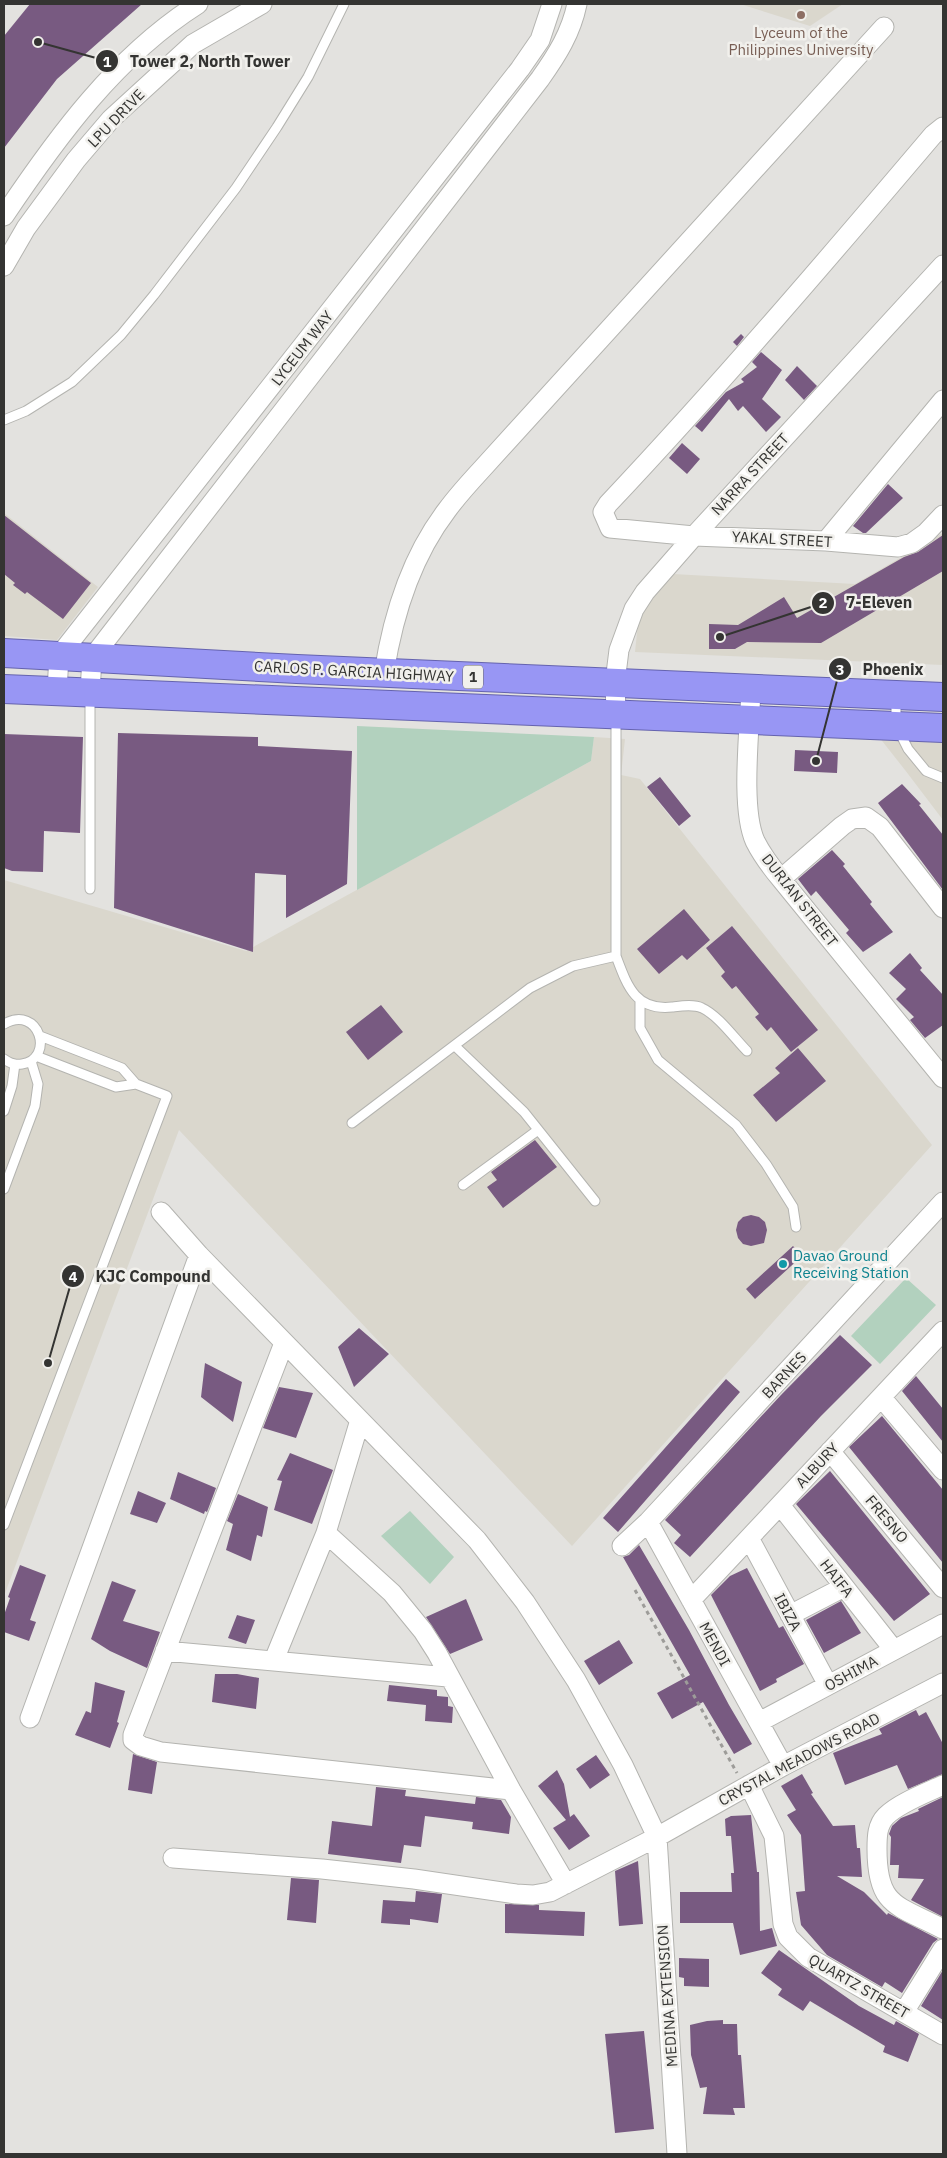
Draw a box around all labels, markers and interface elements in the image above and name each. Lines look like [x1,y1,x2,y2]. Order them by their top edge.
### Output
marker: Lyceum of the Philippines University [795,9,807,21]
place label: Lyceum of the Philippines University [728,23,874,59]
callout: Tower 2, North Tower [94,46,300,77]
text: Tower 2, North Tower [130,51,291,71]
text: 1 [102,52,112,71]
street label: LPU DRIVE [84,85,148,151]
street label: LYCEUM WAY [267,307,337,389]
street label: NARRA STREET [707,429,793,519]
street label: YAKAL STREET [731,527,833,551]
callout: 7-Eleven [810,587,922,618]
text: 7-Eleven [846,592,912,612]
text: 2 [818,593,828,612]
callout: Phoenix [827,654,933,685]
street label: CARLOS P. GARCIA HIGHWAY [253,656,455,686]
text: Phoenix [862,659,924,679]
text: 3 [835,660,845,679]
road number: 1 [463,666,483,689]
street label: DURIAN STREET [758,850,842,950]
place label: Davao Ground Receiving Station [793,1246,909,1282]
marker: Davao Ground Receiving Station [777,1258,789,1270]
callout: KJC Compound [60,1261,221,1292]
text: KJC Compound [95,1266,211,1286]
text: 4 [68,1267,78,1286]
street label: BARNES [758,1348,810,1402]
street label: ALBURY [791,1438,843,1492]
street label: FRESNO [862,1491,912,1547]
street label: HAIFA [816,1555,858,1601]
street label: IBIZA [770,1590,806,1635]
street label: MENDI [695,1619,735,1669]
street label: OSHIMA [821,1651,881,1695]
street label: CRYSTAL MEADOWS ROAD [715,1708,883,1810]
street label: MEDINA EXTENSION [653,1924,681,2068]
street label: QUARTZ STREET [805,1950,913,2023]

